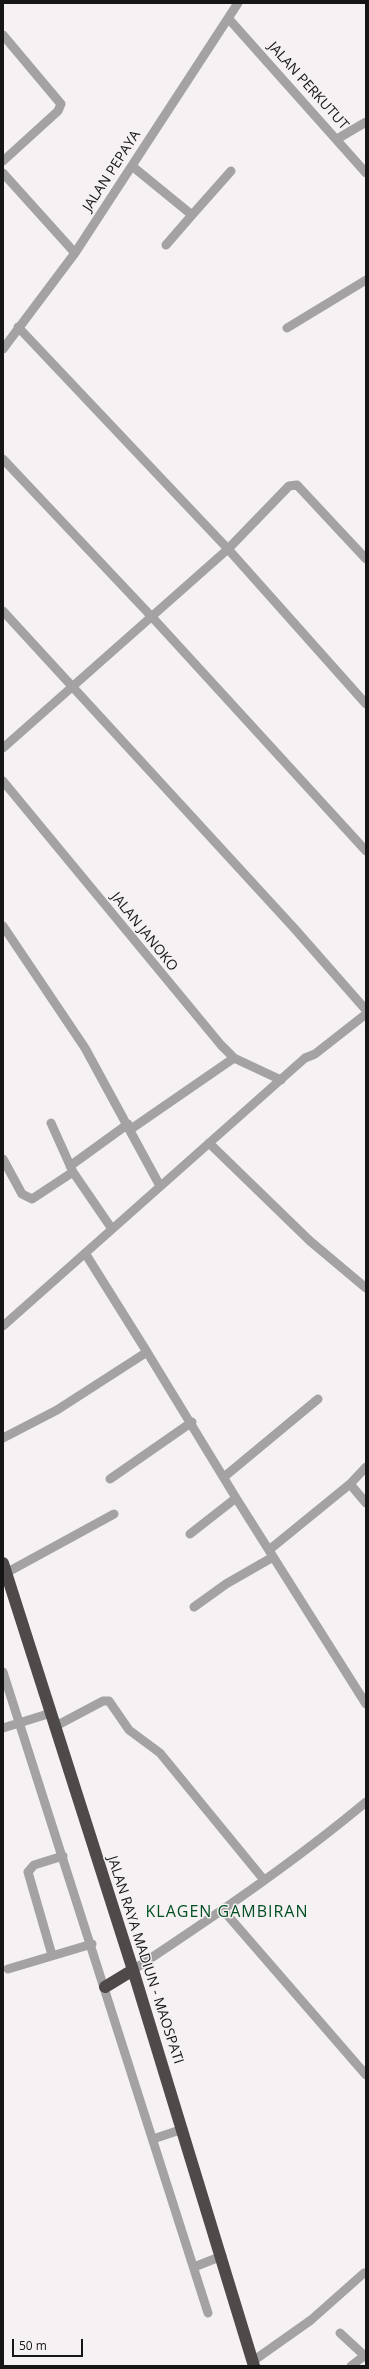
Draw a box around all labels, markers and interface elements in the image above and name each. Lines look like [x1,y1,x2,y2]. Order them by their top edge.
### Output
street label: JALAN PERKUTUT [264,39,352,133]
street label: JALAN PEPAYA [80,127,144,215]
street label: JALAN JANOKO [107,889,181,975]
street label: JALAN RAYA MADIUN - MAOSPATI [103,1854,187,2066]
district label: KLAGEN GAMBIRAN [146,1902,308,1922]
scale bar [14,2331,85,2357]
text: 50 m [19,2337,47,2354]

